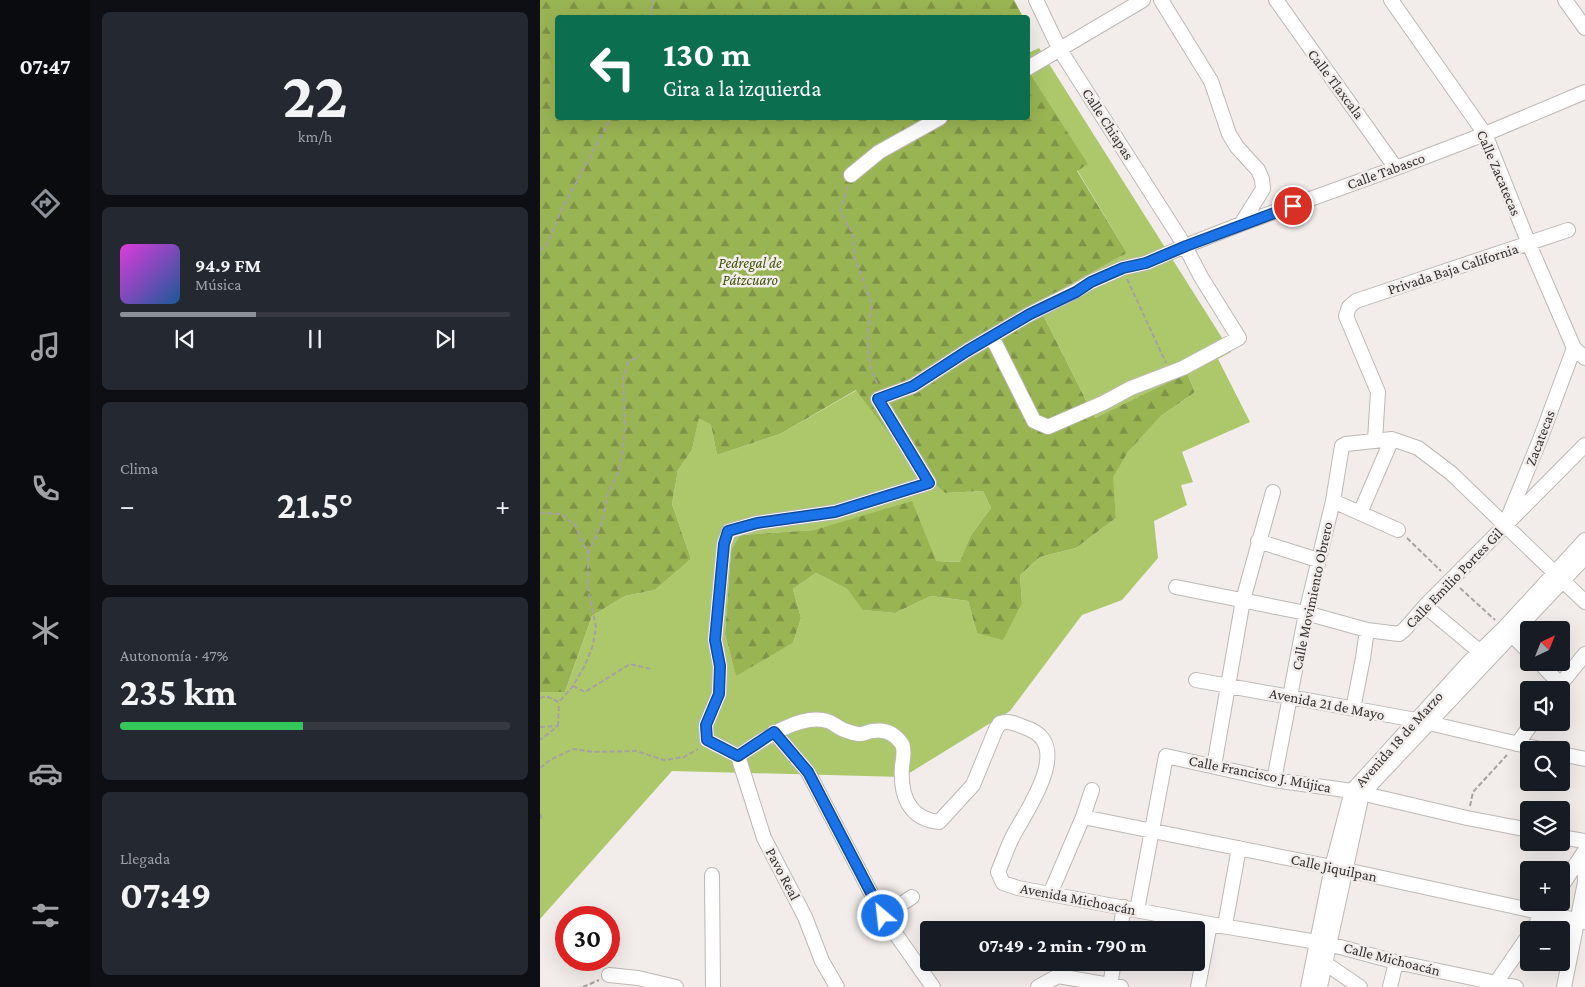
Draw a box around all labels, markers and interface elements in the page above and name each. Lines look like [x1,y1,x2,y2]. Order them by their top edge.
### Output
icon: left [580,35,645,100]
text: 130 m [663,35,751,74]
street label: Calle Tlaxcala [1305,46,1367,122]
text: 07:47 [19,54,71,79]
text: 22 [282,59,348,131]
text: Gira a la izquierda [663,76,821,101]
street label: Calle Chiapas [1078,85,1137,163]
text: km/h [298,128,332,145]
street label: Calle Zacatecas [1474,128,1524,218]
street label: Calle Tabasco [1345,150,1427,192]
pin [1272,185,1314,227]
icon: directions [28,186,63,221]
icon: arrive [1279,192,1307,220]
street label: Privada Baja California [1386,240,1521,299]
text: 94.9 FM [195,255,261,276]
park label: Pedregal de Pátzcuaro [718,255,782,288]
text: Música [195,276,241,293]
icon: previous [171,325,199,353]
icon: pause [301,325,329,353]
icon: next [431,325,459,353]
icon: music [28,329,63,364]
street label: Zacatecas [1522,408,1558,468]
text: Clima [120,460,158,477]
icon: phone [28,471,63,506]
text: 21.5° [277,484,353,526]
text: − [120,490,135,521]
text: + [495,490,510,521]
street label: Calle Movimiento Obrero [1288,520,1336,672]
street label: Calle Emilio Portes Gil [1402,525,1506,631]
icon: climate [28,613,63,648]
north arrow [1520,621,1570,671]
map controls [1520,621,1570,971]
text: Autonomía · 47% [120,647,228,664]
text: 235 km [120,671,237,713]
button: sound [1520,681,1570,731]
street label: Avenida 21 de Mayo [1268,685,1386,724]
street label: Avenida 18 de Marzo [1352,688,1446,790]
button: search [1520,741,1570,791]
street label: Calle Francisco J. Mújica [1187,752,1333,797]
icon: car [28,756,63,791]
button: layers [1520,801,1570,851]
street label: Pavo Real [763,845,803,903]
text: Llegada [120,850,170,867]
street label: Calle Jiquilpan [1289,851,1379,886]
button: + [1520,861,1570,911]
text: 07:49 [120,874,211,916]
street label: Avenida Michoacán [1019,880,1137,918]
position arrow [856,889,908,941]
icon: filters [28,898,63,933]
speed limit sign: 30 [555,906,620,971]
button: − [1520,921,1570,971]
text: 07:49 · 2 min · 790 m [978,935,1147,956]
street label: Calle Michoacán [1342,939,1442,979]

